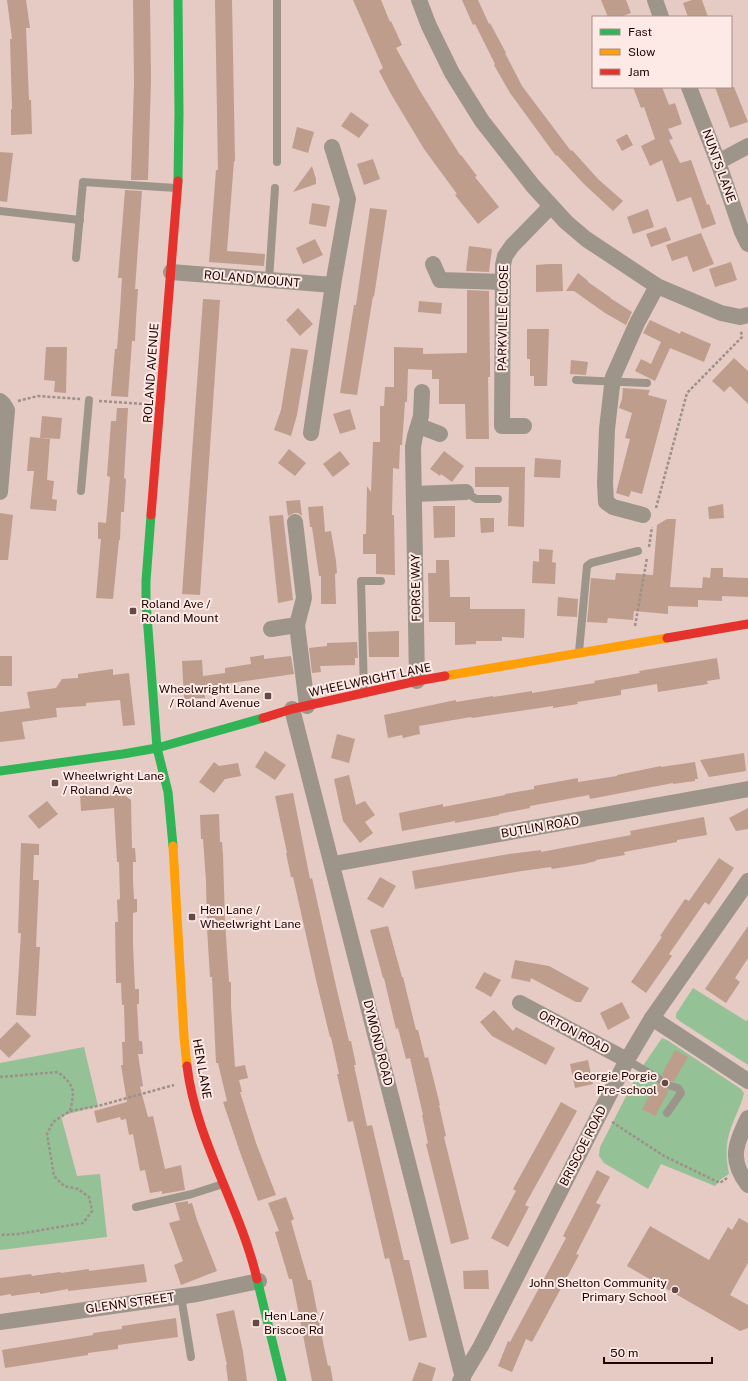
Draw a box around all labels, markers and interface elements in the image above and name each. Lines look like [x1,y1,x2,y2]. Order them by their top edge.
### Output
legend [592,16,732,88]
text: Fast [628,25,653,39]
text: Slow [628,45,656,59]
text: Jam [628,65,650,79]
street label: NUNTS LANE [699,128,739,204]
street label: PARKVILLE CLOSE [495,265,511,371]
street label: ROLAND MOUNT [203,268,301,290]
street label: ROLAND AVENUE [141,322,161,424]
street label: FORGE WAY [408,553,424,622]
place label: Roland Ave / Roland Mount [141,597,219,625]
marker: Roland Ave / Roland Mount [128,606,138,616]
street label: WHEELWRIGHT LANE [307,660,433,700]
place label: Wheelwright Lane / Roland Avenue [159,682,260,710]
marker: Wheelwright Lane / Roland Avenue [263,691,273,701]
place label: Wheelwright Lane / Roland Ave [63,769,164,797]
marker: Wheelwright Lane / Roland Ave [50,778,60,788]
street label: BUTLIN ROAD [500,813,580,841]
place label: Hen Lane / Wheelwright Lane [200,903,301,931]
marker: Hen Lane / Wheelwright Lane [187,912,197,922]
street label: DYMOND ROAD [361,999,395,1087]
street label: ORTON ROAD [536,1008,612,1056]
street label: HEN LANE [190,1038,214,1100]
place label: Georgie Porgie Pre-school [574,1069,657,1097]
marker: Georgie Porgie Pre-school [660,1078,670,1088]
street label: BRISCOE ROAD [557,1104,609,1188]
place label: John Shelton Community Primary School [529,1276,668,1304]
marker: John Shelton Community Primary School [670,1285,680,1295]
street label: GLENN STREET [85,1290,175,1316]
place label: Hen Lane / Briscoe Rd [264,1309,325,1337]
marker: Hen Lane / Briscoe Rd [251,1318,261,1328]
scale bar [604,1339,712,1365]
text: 50 m [610,1346,638,1360]

